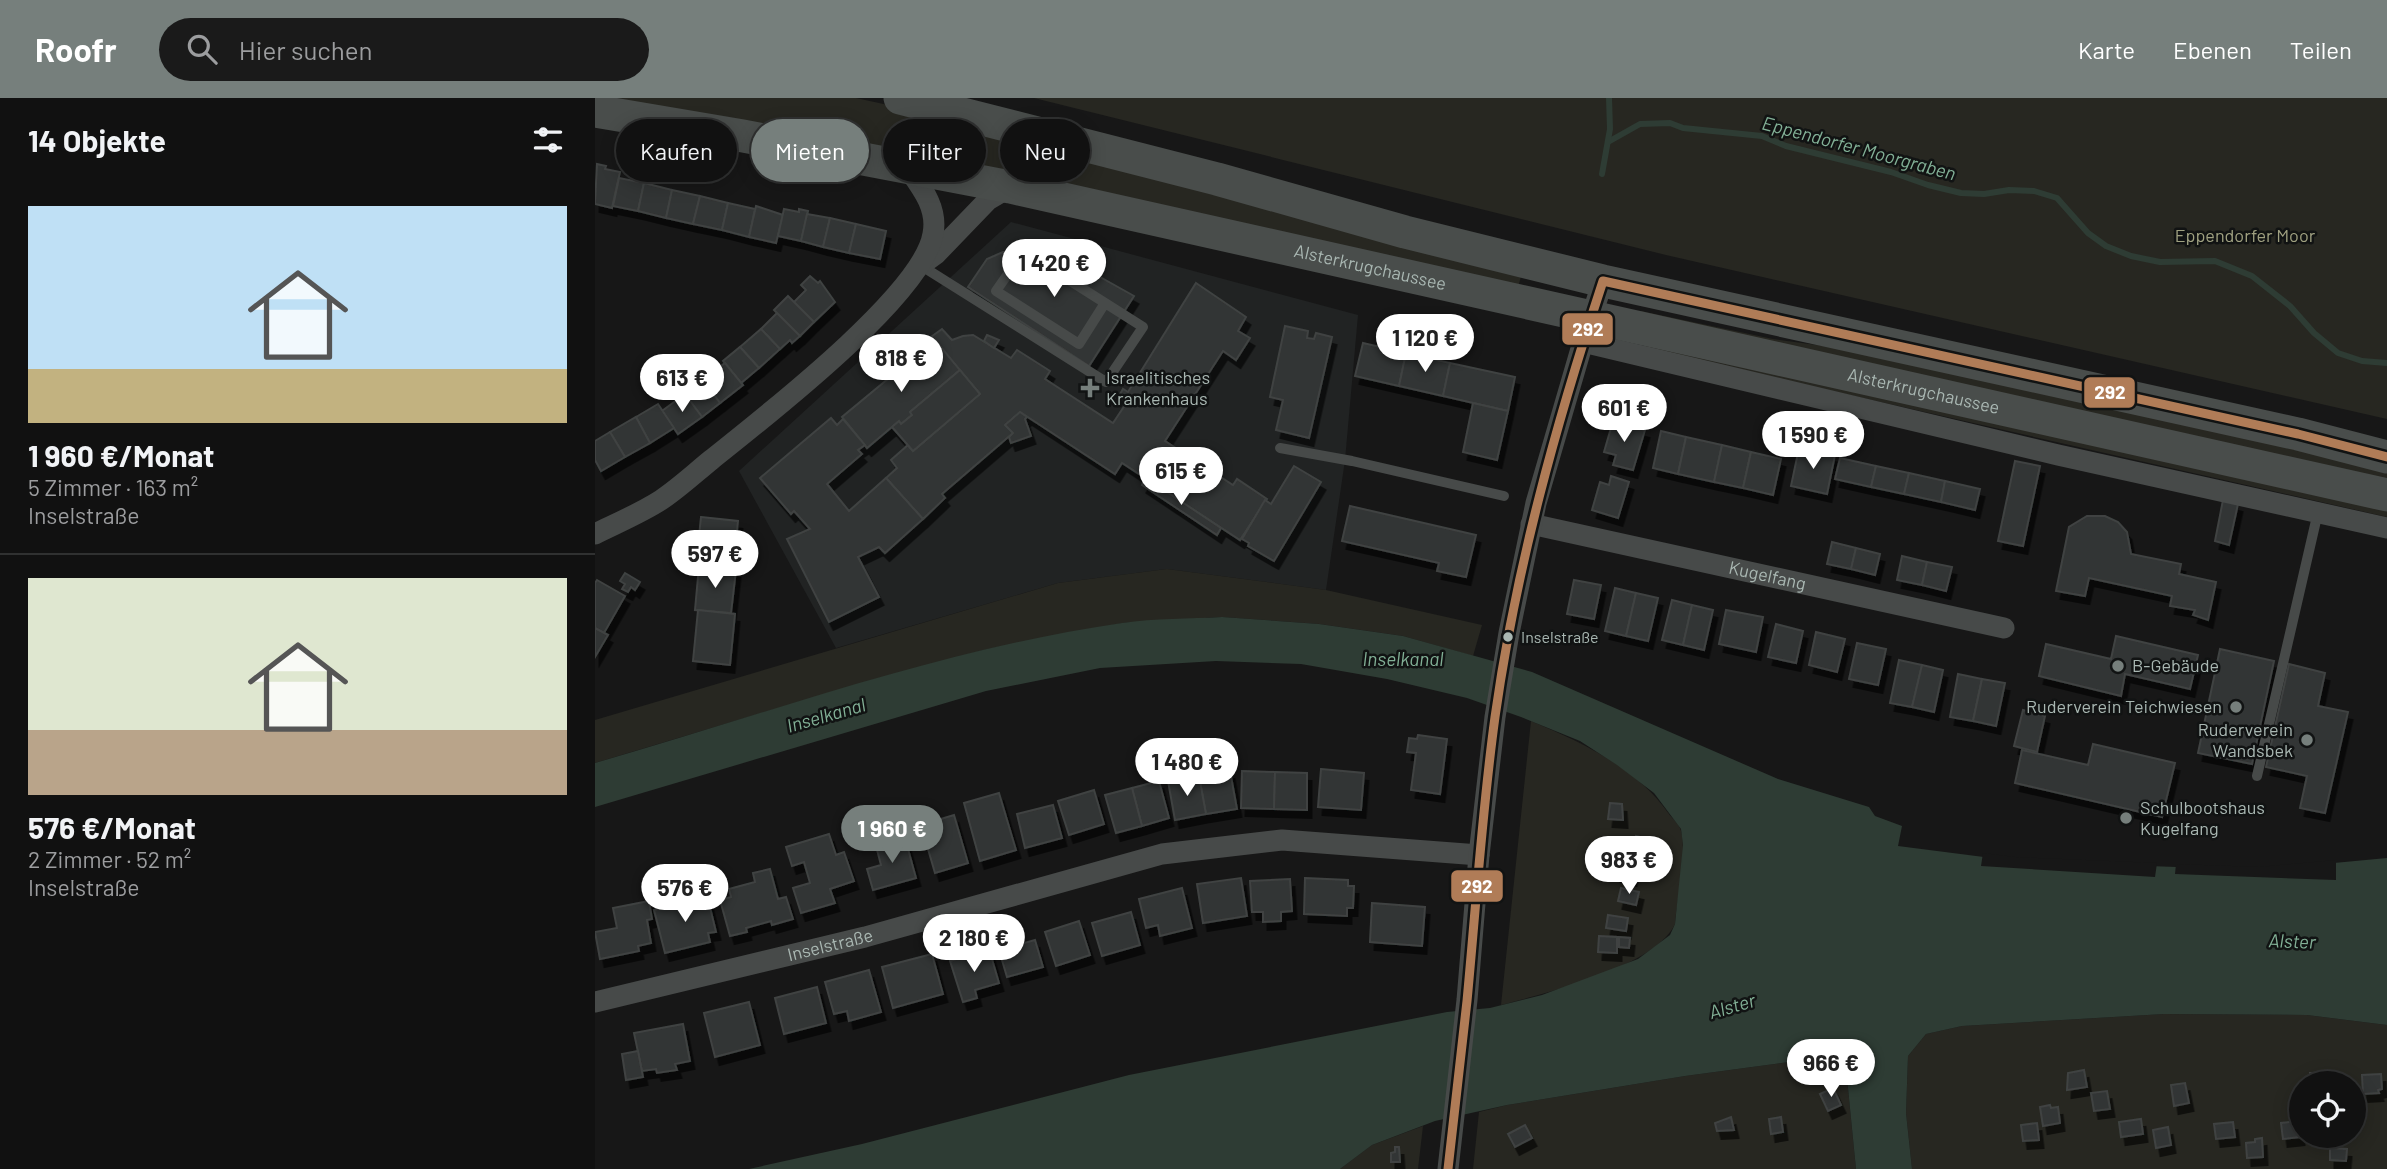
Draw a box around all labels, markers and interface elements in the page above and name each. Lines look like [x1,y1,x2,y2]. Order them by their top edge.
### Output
search box [159,18,649,81]
text: Roofr [35,29,117,69]
icon: search [183,30,221,68]
text: Hier suchen [239,34,373,65]
text: Karte [2078,35,2135,64]
text: Ebenen [2173,35,2252,64]
text: Teilen [2290,35,2352,64]
water label: Eppendorfer Moorgraben [1760,111,1959,185]
chip: Kaufen [616,119,737,182]
chip: Mieten [751,119,869,182]
chip: Filter [883,119,986,182]
chip: Neu [1000,119,1090,182]
icon: filters [529,121,567,159]
text: 14 Objekte [28,122,166,158]
park label: Eppendorfer Moor [2175,224,2316,246]
street label: Alsterkrugchaussee [1292,239,1449,294]
pin: 1 420 € [989,240,1119,299]
text: 1 420 € [1018,248,1090,276]
icon: home [235,252,361,378]
line badge: 292 [1561,312,1614,346]
pin: 1 120 € [1360,314,1490,374]
text: 292 [1572,317,1604,340]
text: 1 120 € [1392,323,1458,351]
pin: 818 € [852,334,950,394]
text: 818 € [875,343,927,371]
pin: 613 € [633,354,731,414]
text: 613 € [656,363,708,391]
street label: Alsterkrugchaussee [1846,363,2002,418]
place label: Israelitisches Krankenhaus [1106,366,1210,409]
line badge: 292 [2083,376,2136,409]
marker: Israelitisches Krankenhaus [1080,378,1100,398]
text: 292 [2094,380,2126,403]
pin: 601 € [1575,384,1673,444]
text: 601 € [1598,393,1650,421]
pin: 1 590 € [1748,412,1878,471]
text: 1 590 € [1778,420,1848,448]
text: 1 960 €/Monat [28,437,214,473]
pin: 615 € [1132,448,1230,507]
text: 615 € [1155,456,1207,484]
text: 5 Zimmer · 163 m² [28,473,198,501]
text: Inselstraße [28,501,140,529]
pin: 597 € [666,531,764,590]
text: 597 € [687,539,743,567]
street label: Kugelfang [1727,556,1808,594]
icon: home [235,624,361,750]
place label: Inselstraße [1521,627,1599,646]
marker: Inselstraße [1501,630,1515,644]
water label: Inselkanal [1363,647,1444,670]
place label: B-Gebäude [2132,654,2219,676]
marker: B-Gebäude [2110,658,2126,674]
water label: Inselkanal [784,692,869,737]
place label: Ruderverein Teichwiesen [2026,695,2222,717]
marker: Ruderverein Teichwiesen [2228,699,2244,715]
place label: Ruderverein Wandsbek [2198,718,2293,761]
marker: Ruderverein Wandsbek [2299,732,2315,748]
pin: 1 480 € [1122,738,1252,798]
text: 1 480 € [1151,747,1223,775]
place label: Schulbootshaus Kugelfang [2140,796,2265,839]
pin: 1 960 € [827,806,957,865]
text: 576 €/Monat [28,809,196,845]
marker: Schulbootshaus Kugelfang [2118,810,2134,826]
text: 1 960 € [857,814,927,842]
pin: 983 € [1580,836,1678,896]
text: 2 Zimmer · 52 m² [28,845,191,873]
text: 983 € [1601,845,1657,873]
pin: 576 € [636,864,734,924]
line badge: 292 [1450,869,1504,903]
text: Inselstraße [28,873,140,901]
text: 576 € [657,873,713,901]
text: 292 [1461,874,1493,897]
pin: 2 180 € [909,914,1039,974]
street label: Inselstraße [785,923,875,965]
text: 2 180 € [939,923,1009,951]
water label: Alster [2268,928,2317,953]
water label: Alster [1706,988,1759,1023]
pin: 966 € [1782,1040,1880,1099]
text: 966 € [1803,1048,1859,1076]
map controls [2289,1071,2366,1148]
button: locate [2289,1071,2366,1148]

